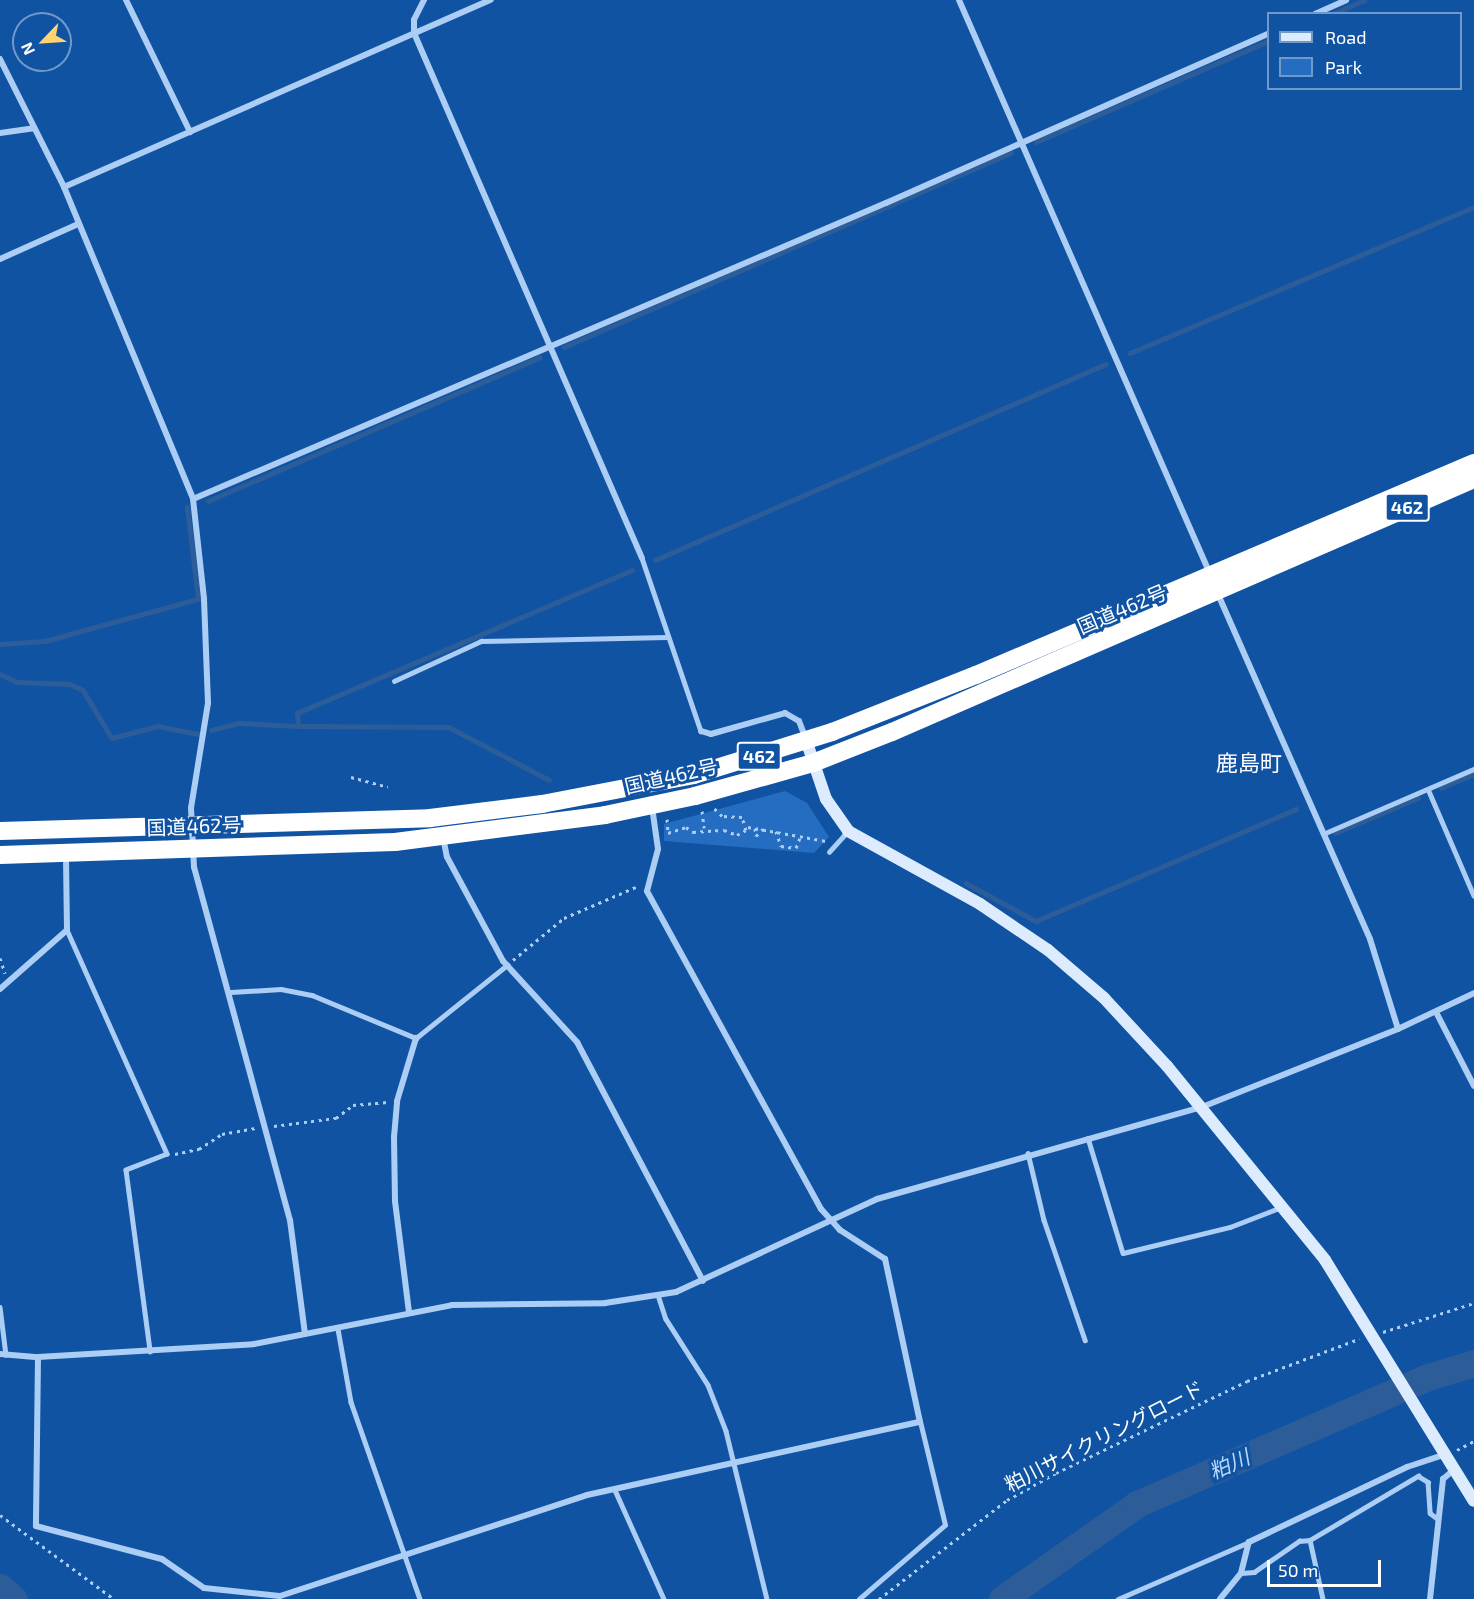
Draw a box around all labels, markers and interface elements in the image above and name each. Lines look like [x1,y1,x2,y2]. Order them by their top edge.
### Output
north arrow [12,12,72,72]
legend [1267,12,1462,90]
text: Road [1325,26,1366,48]
text: N [16,40,38,58]
text: Park [1325,56,1362,78]
road number: 462 [1384,492,1430,522]
street label: 国道462号 [1074,579,1170,639]
road number: 462 [736,741,782,771]
district label: 鹿島町 [1216,750,1282,776]
street label: 国道462号 [622,754,720,798]
street label: 国道462号 [146,812,242,840]
street label: 粕川サイクリングロード [1001,1375,1207,1497]
water label: 粕川 [1205,1444,1253,1484]
scale bar [1270,1548,1384,1586]
text: 50 m [1278,1559,1318,1581]

